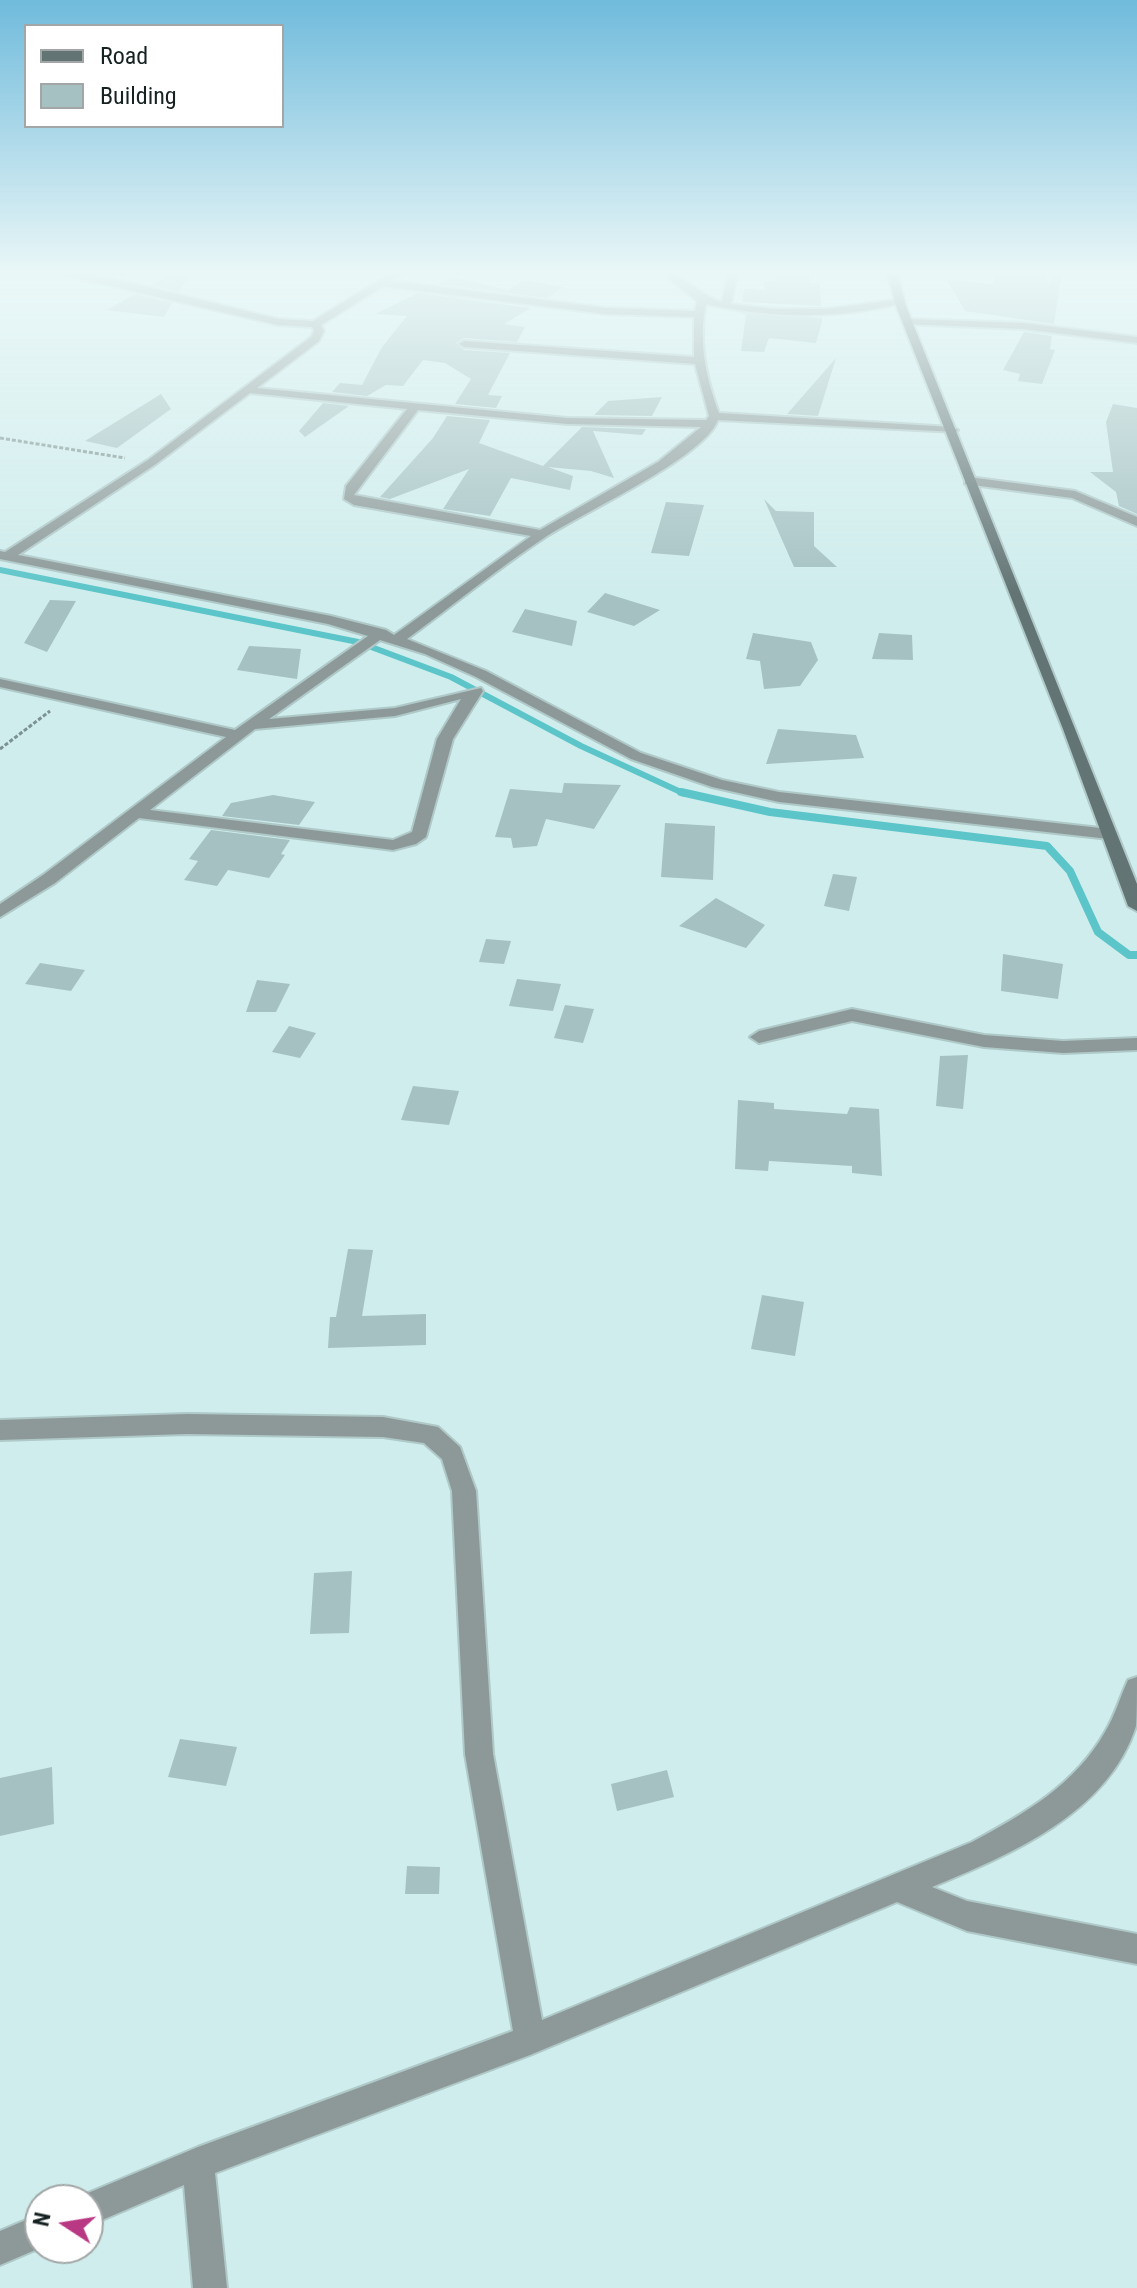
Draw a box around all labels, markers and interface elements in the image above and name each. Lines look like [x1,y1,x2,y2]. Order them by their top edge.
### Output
legend [24,24,284,128]
text: Road [100,42,148,70]
text: Building [100,82,177,110]
north arrow [24,2184,104,2264]
text: N [28,2210,56,2229]

